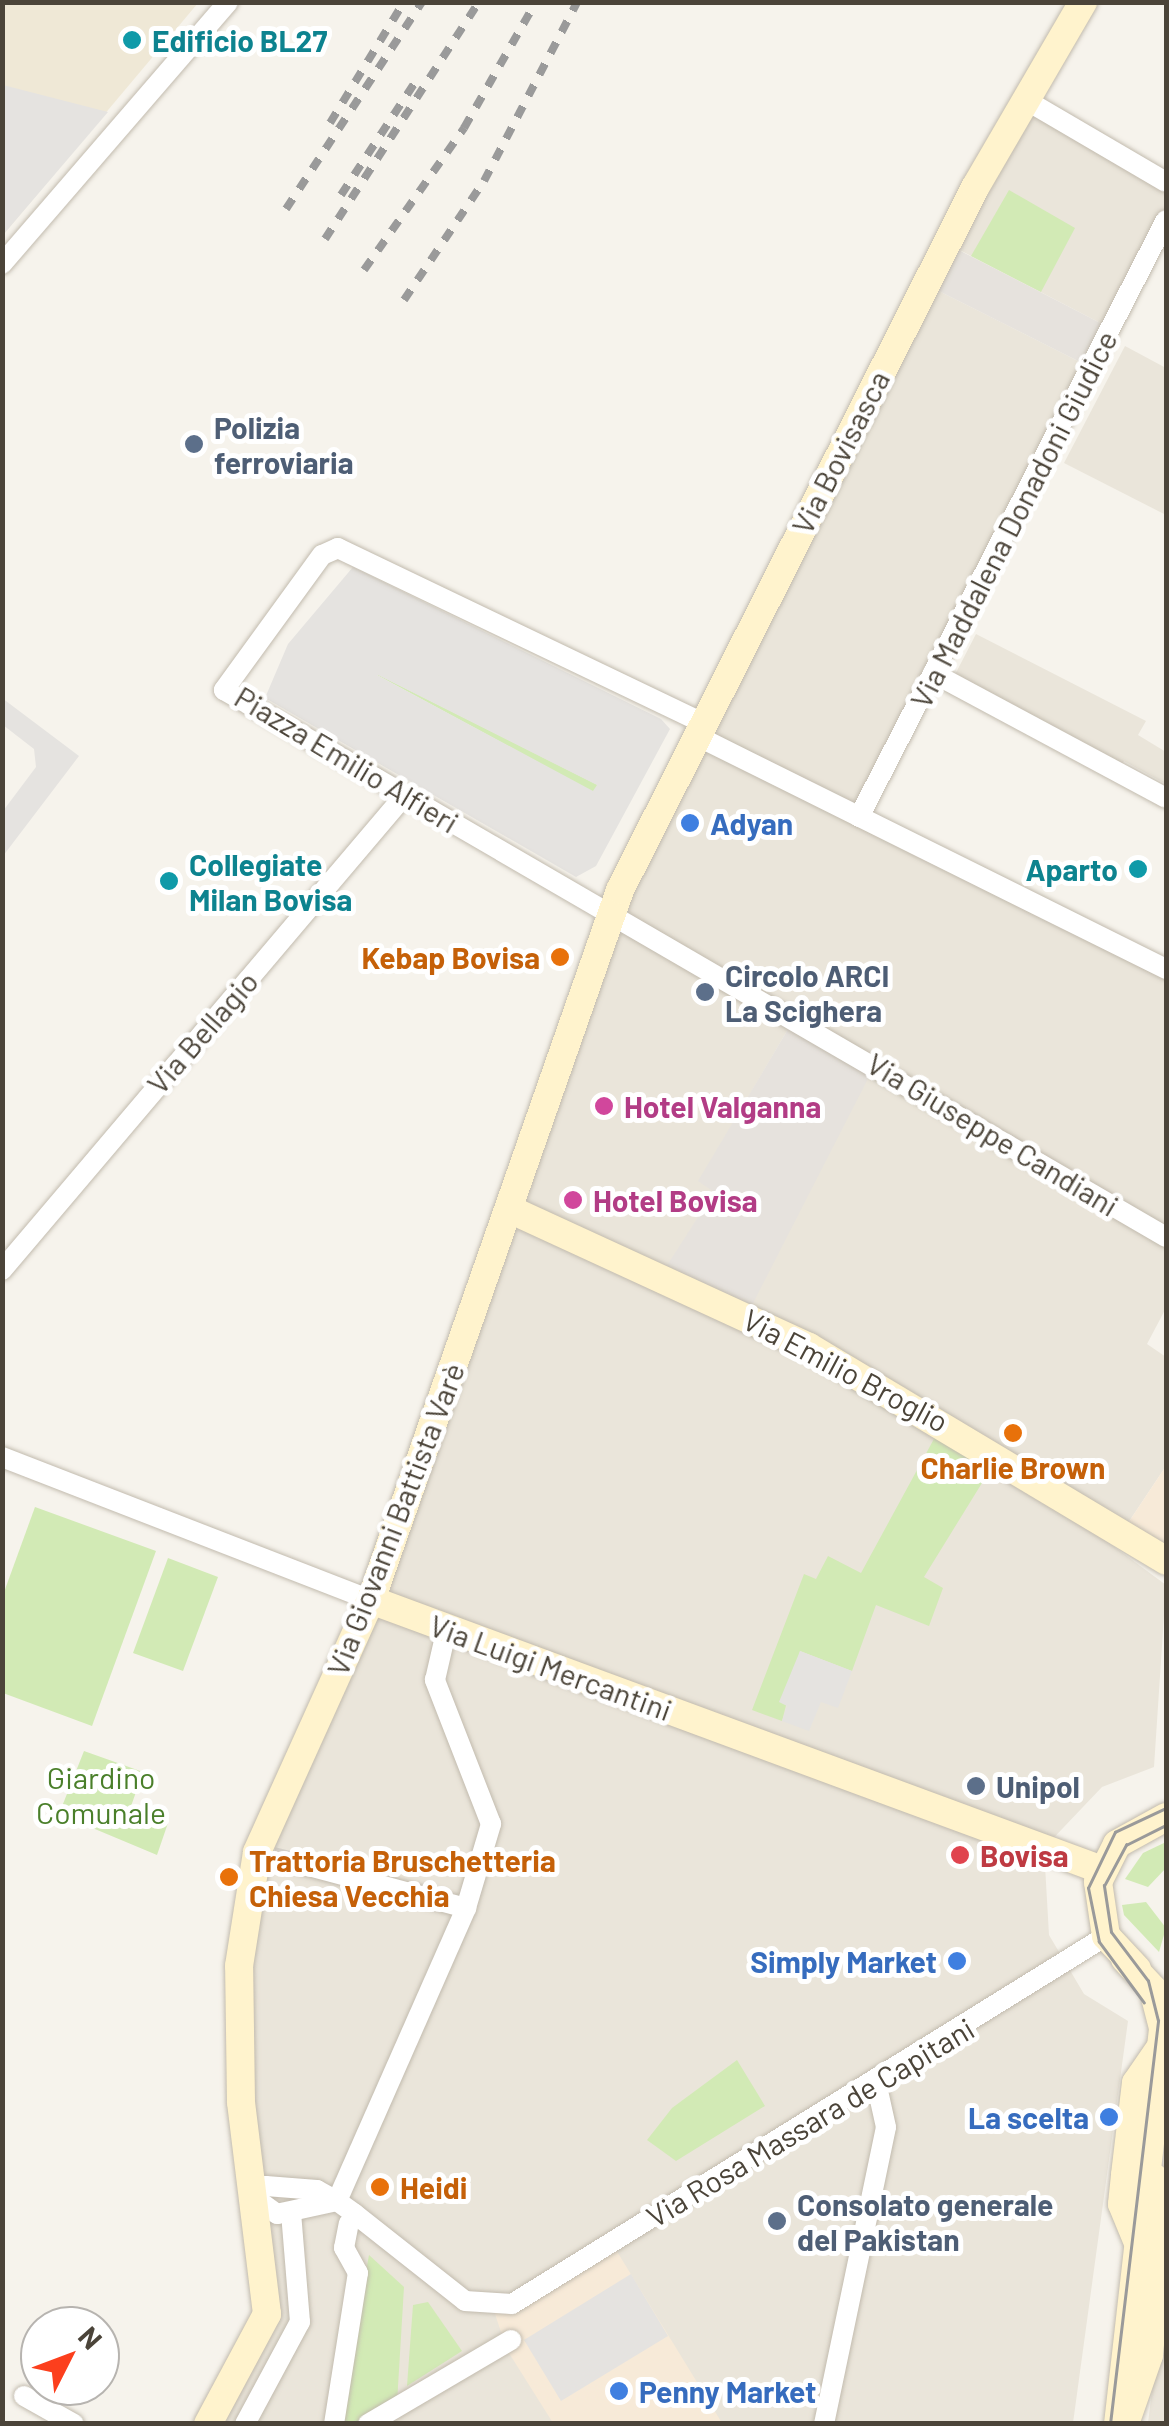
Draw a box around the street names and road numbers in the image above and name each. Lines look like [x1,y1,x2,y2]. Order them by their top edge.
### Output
street label: Via Maddalena Donadoni Giudice [902,324,1124,714]
street label: Via Bovisasca [784,364,896,540]
street label: Piazza Emilio Alfieri [229,678,465,840]
street label: Via Bellagio [139,963,265,1101]
street label: Via Giuseppe Candiani [861,1045,1125,1223]
street label: Via Emilio Broglio [737,1301,955,1439]
street label: Via Giovanni Battista Varè [319,1358,471,1680]
street label: Via Luigi Mercantini [425,1607,677,1727]
street label: Via Rosa Massara de Capitani [640,2010,980,2234]

